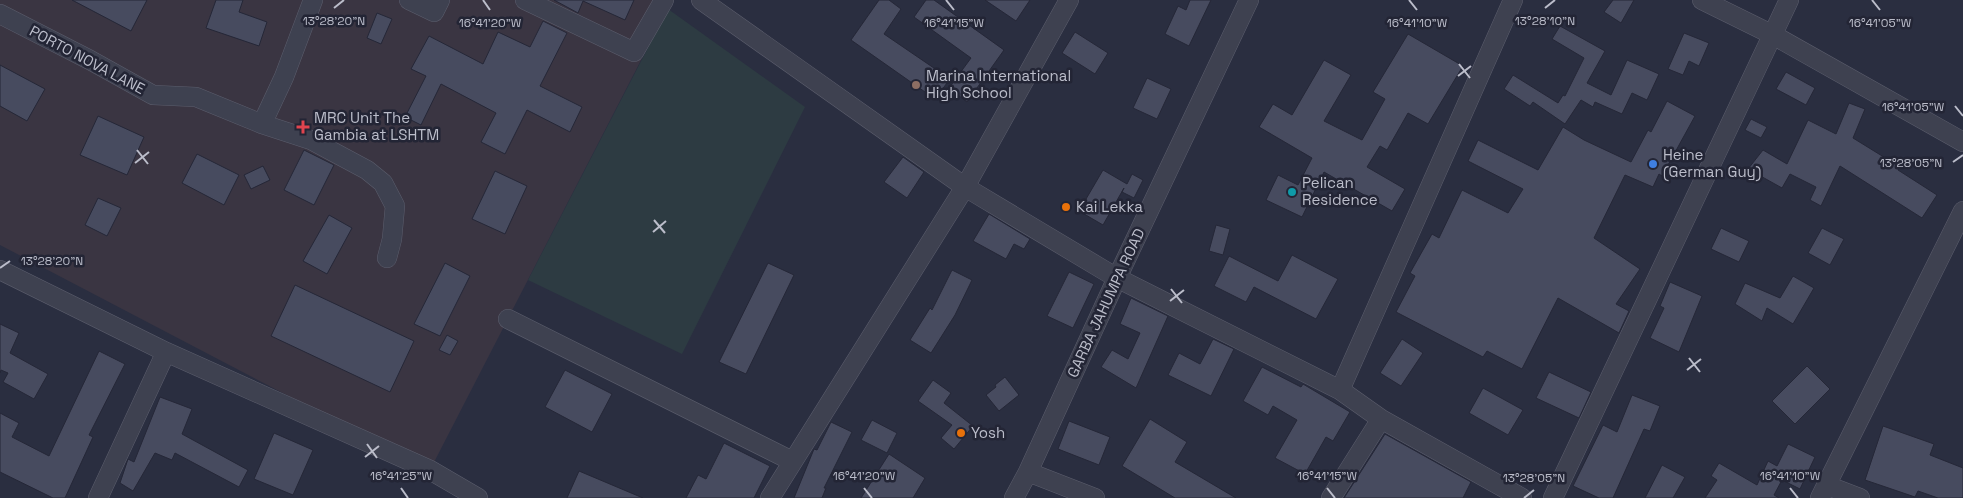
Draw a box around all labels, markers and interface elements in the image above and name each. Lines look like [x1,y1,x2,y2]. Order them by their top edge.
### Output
text: 13°28'20"N [303,13,365,29]
text: 13°28'10"N [1515,13,1575,29]
text: 16°41'20"W [459,15,522,31]
text: 16°41'15"W [924,15,984,31]
text: 16°41'10"W [1387,15,1448,31]
text: 16°41'05"W [1849,15,1912,31]
street label: PORTO NOVA LANE [26,21,148,98]
place label: Marina International High School [926,66,1071,102]
marker: Marina International High School [910,79,922,91]
text: 16°41'05"W [1882,99,1945,115]
place label: MRC Unit The Gambia at LSHTM [314,108,439,144]
marker: MRC Unit The Gambia at LSHTM [296,120,310,134]
place label: Heine (German Guy) [1663,145,1761,182]
text: 13°28'05"N [1880,155,1942,171]
marker: Heine (German Guy) [1647,158,1659,170]
place label: Pelican Residence [1302,173,1378,209]
marker: Pelican Residence [1286,186,1298,198]
place label: Kai Lekka [1076,197,1143,216]
marker: Kai Lekka [1060,201,1072,213]
street label: GARBA JAHUMPA ROAD [1063,225,1149,380]
text: 13°28'20"N [21,253,83,269]
place label: Yosh [971,423,1005,442]
marker: Yosh [955,427,967,439]
text: 16°41'25"W [370,468,433,484]
text: 16°41'20"W [833,468,896,484]
text: 16°41'15"W [1297,468,1357,484]
text: 16°41'10"W [1760,468,1821,484]
text: 13°28'05"N [1503,470,1565,486]

